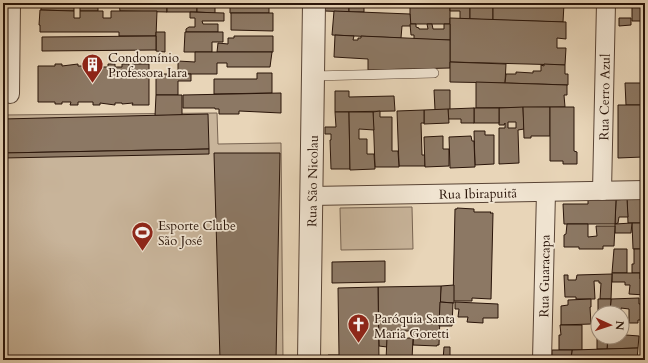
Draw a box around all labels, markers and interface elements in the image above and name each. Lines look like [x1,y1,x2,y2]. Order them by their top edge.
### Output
place label: Condomínio Professora Iara [108,49,188,82]
building icon: Condomínio Professora Iara [80,51,106,84]
street label: Rua Cerro Azul [595,53,615,140]
street label: Rua São Nicolau [303,135,323,227]
street label: Rua Ibirapuitã [439,184,518,204]
place label: Esporte Clube São José [158,217,236,250]
sports icon: Esporte Clube São José [130,219,156,252]
street label: Rua Guaracapa [535,234,555,318]
north arrow [590,305,630,345]
place label: Paróquia Santa Maria Goretti [374,310,456,343]
church icon: Paróquia Santa Maria Goretti [345,312,371,345]
text: N [612,320,627,331]

